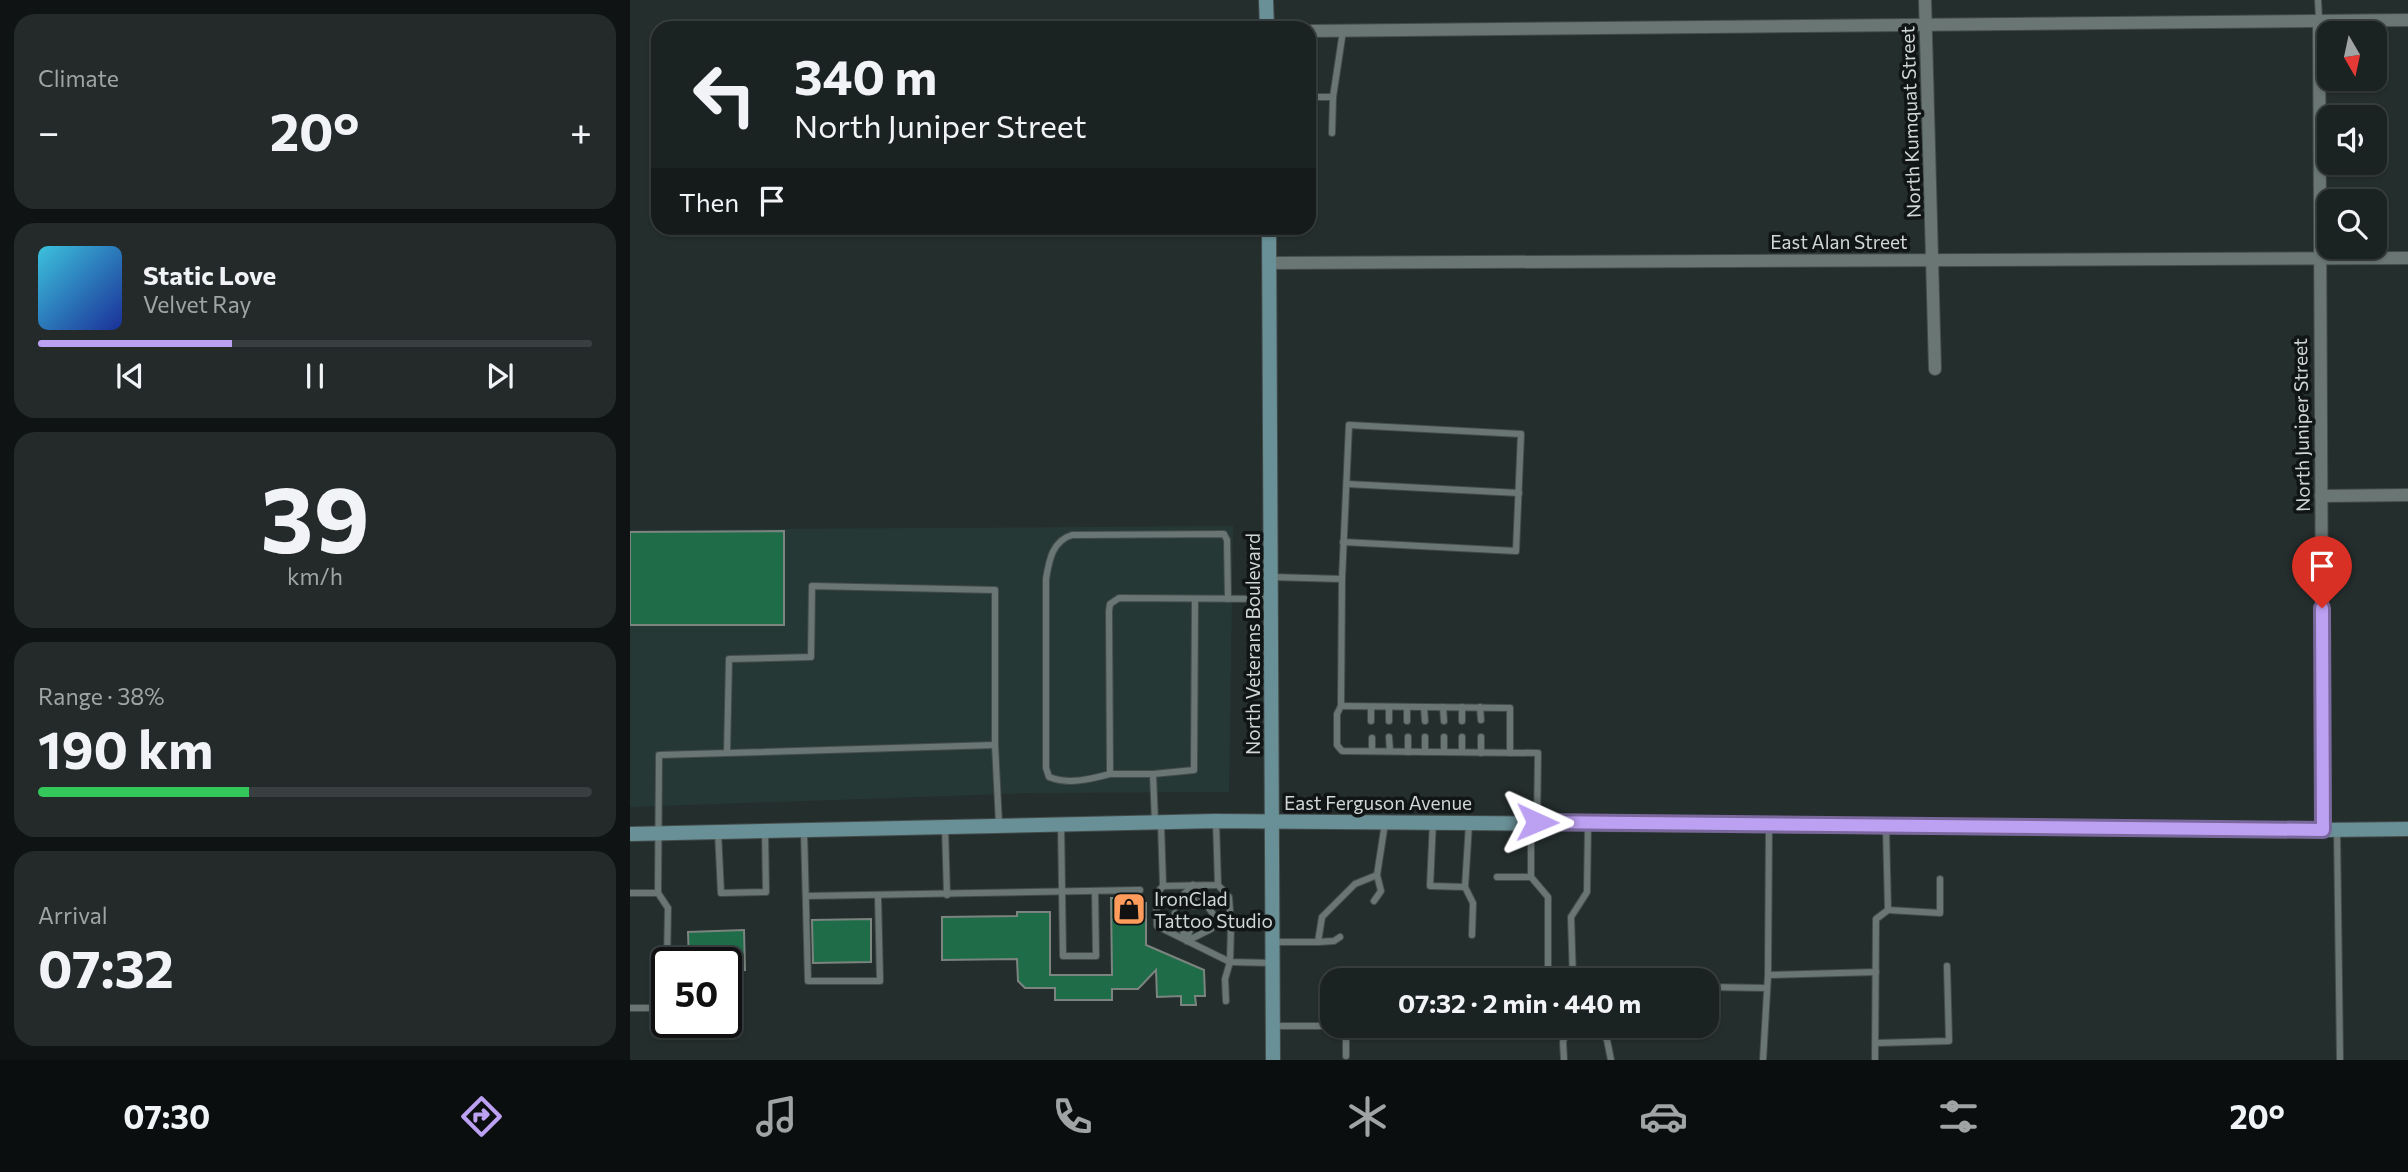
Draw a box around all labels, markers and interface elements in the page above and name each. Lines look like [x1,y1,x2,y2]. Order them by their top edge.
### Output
north arrow [2317,21,2387,91]
map controls [2317,21,2387,259]
street label: North Kumquat Street [1895,25,1925,218]
text: 340 m [794,45,937,105]
icon: left [679,49,770,140]
text: Climate [38,64,119,92]
text: 20° [270,98,360,162]
text: North Juniper Street [794,105,1087,145]
button: sound [2317,105,2387,175]
text: − [38,107,60,154]
text: + [570,107,592,154]
icon: arrive [753,182,791,220]
text: Then [679,186,739,217]
button: search [2317,189,2387,259]
street label: East Alan Street [1770,230,1908,253]
text: Static Love [143,259,276,290]
text: Velvet Ray [143,290,251,318]
street label: North Juniper Street [2288,338,2314,512]
icon: previous [111,357,149,395]
icon: pause [296,357,334,395]
icon: next [481,357,519,395]
text: 39 [260,460,370,572]
street label: North Veterans Boulevard [1241,533,1264,755]
pin [2292,536,2352,608]
icon: arrive [2303,547,2341,585]
text: km/h [287,562,343,590]
text: Range · 38% [38,682,165,710]
text: 190 km [38,716,213,780]
position arrow [1500,785,1574,859]
street label: East Ferguson Avenue [1284,791,1472,814]
place label: IronClad Tattoo Studio [1154,887,1273,932]
shop icon: IronClad Tattoo Studio [1110,890,1148,928]
text: Arrival [38,901,108,929]
text: 07:32 [38,935,174,999]
speed limit sign: 50 [651,947,742,1038]
text: 07:32 · 2 min · 440 m [1398,987,1641,1018]
icon: directions [457,1092,506,1141]
icon: music [752,1092,801,1141]
icon: phone [1048,1092,1097,1141]
icon: climate [1343,1092,1392,1141]
icon: car [1639,1092,1688,1141]
icon: filters [1934,1092,1983,1141]
text: 07:30 [123,1096,210,1136]
text: 20° [2229,1096,2285,1136]

